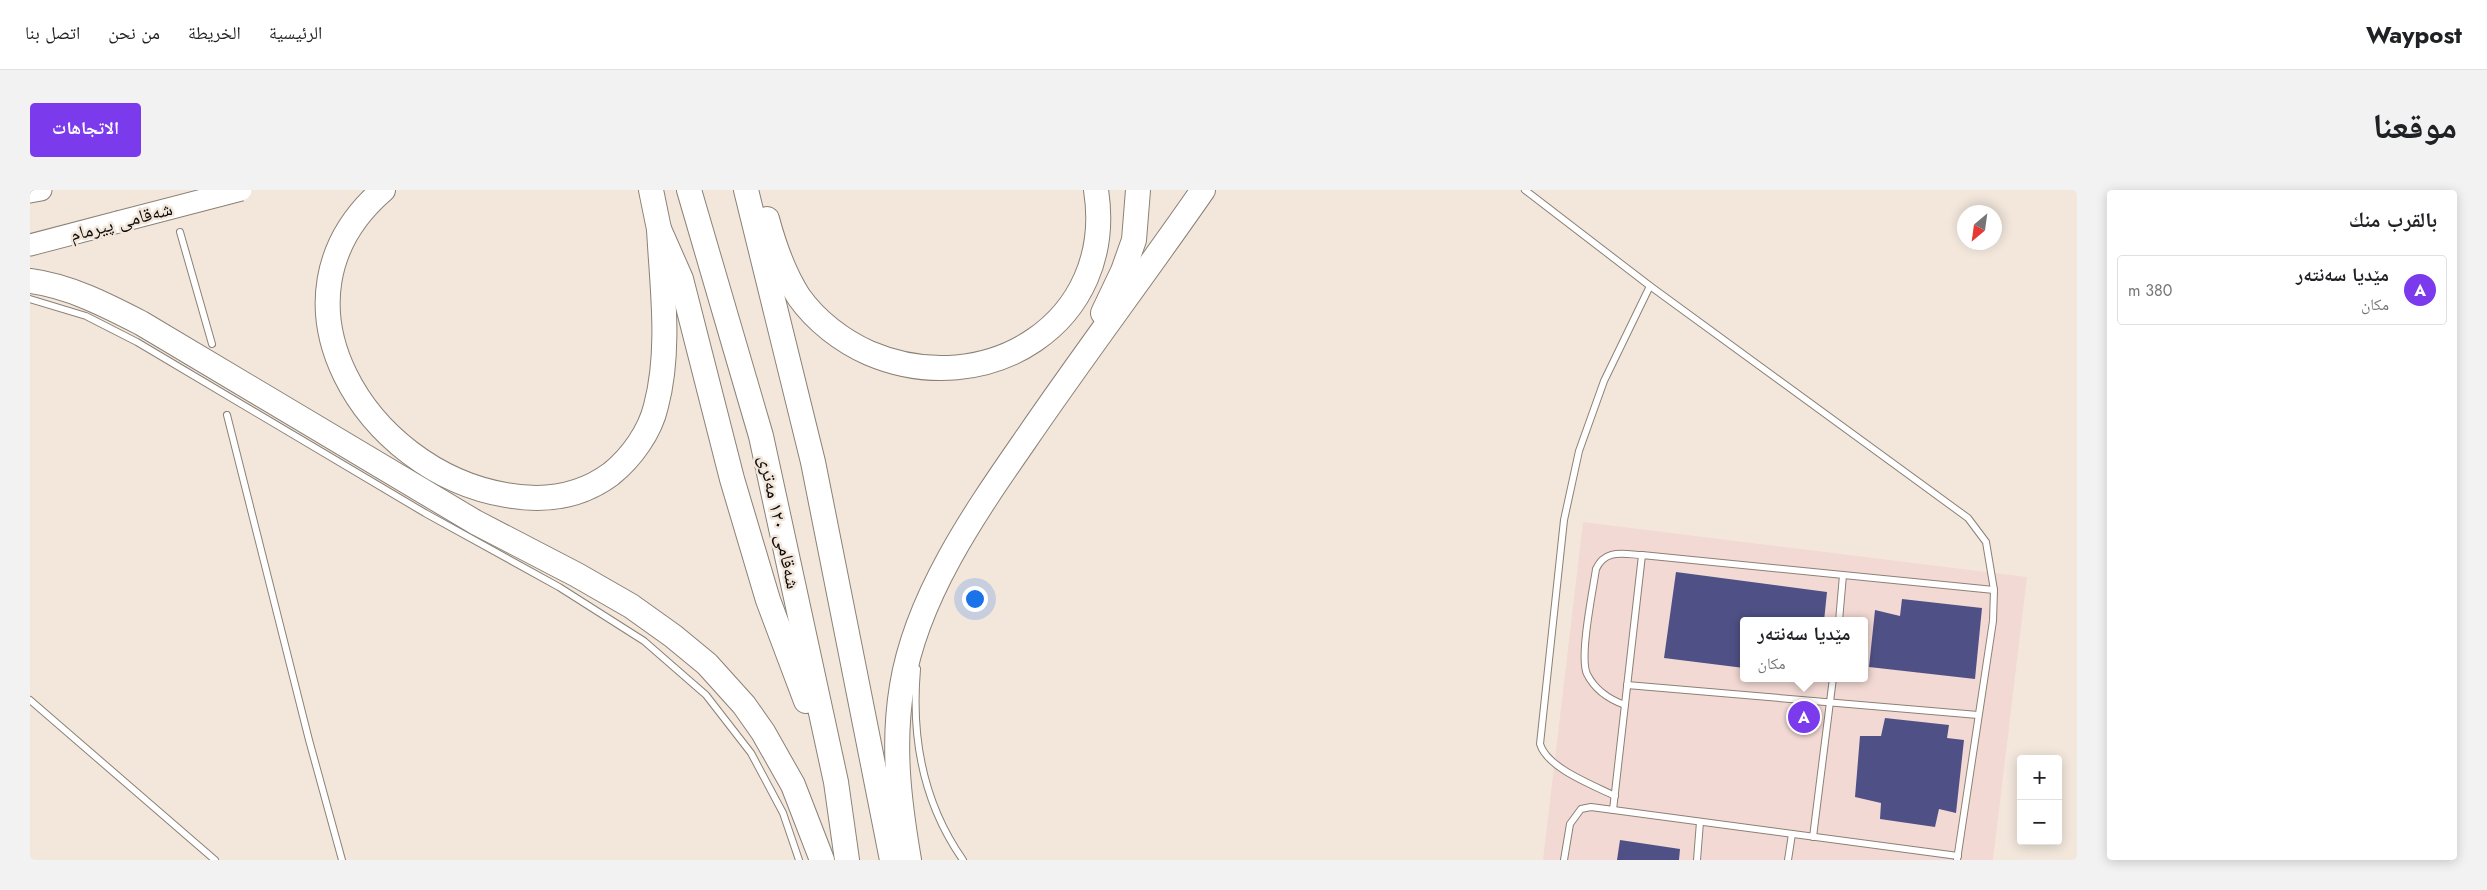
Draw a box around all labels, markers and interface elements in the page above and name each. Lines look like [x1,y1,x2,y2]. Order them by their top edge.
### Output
text: Waypost [2366,17,2462,52]
text: اتصل بنا [25,20,80,46]
text: من نحن [108,20,160,46]
text: الخريطة [188,20,241,46]
text: الرئيسية [269,20,322,46]
text: موقعنا [2372,101,2457,151]
button: الاتجاهات [30,103,141,157]
street label: شەقامی پیرمام [67,195,175,248]
north arrow [1957,205,2002,250]
text: بالقرب منك [2349,205,2437,235]
text: مێدیا سەنتەر [2296,261,2389,288]
text: 380 m [2128,279,2172,302]
text: A [2414,279,2426,302]
text: مكان [2361,293,2389,316]
street label: شەقامی ١٢٠ مەتری [752,453,807,591]
your location [962,586,988,612]
popup [1740,617,1868,682]
text: مێدیا سەنتەر [1758,620,1850,647]
text: مكان [1758,652,1786,675]
pin: A [1788,698,1820,736]
map controls [2017,755,2062,845]
button: + [2017,755,2062,800]
button: − [2017,800,2062,845]

